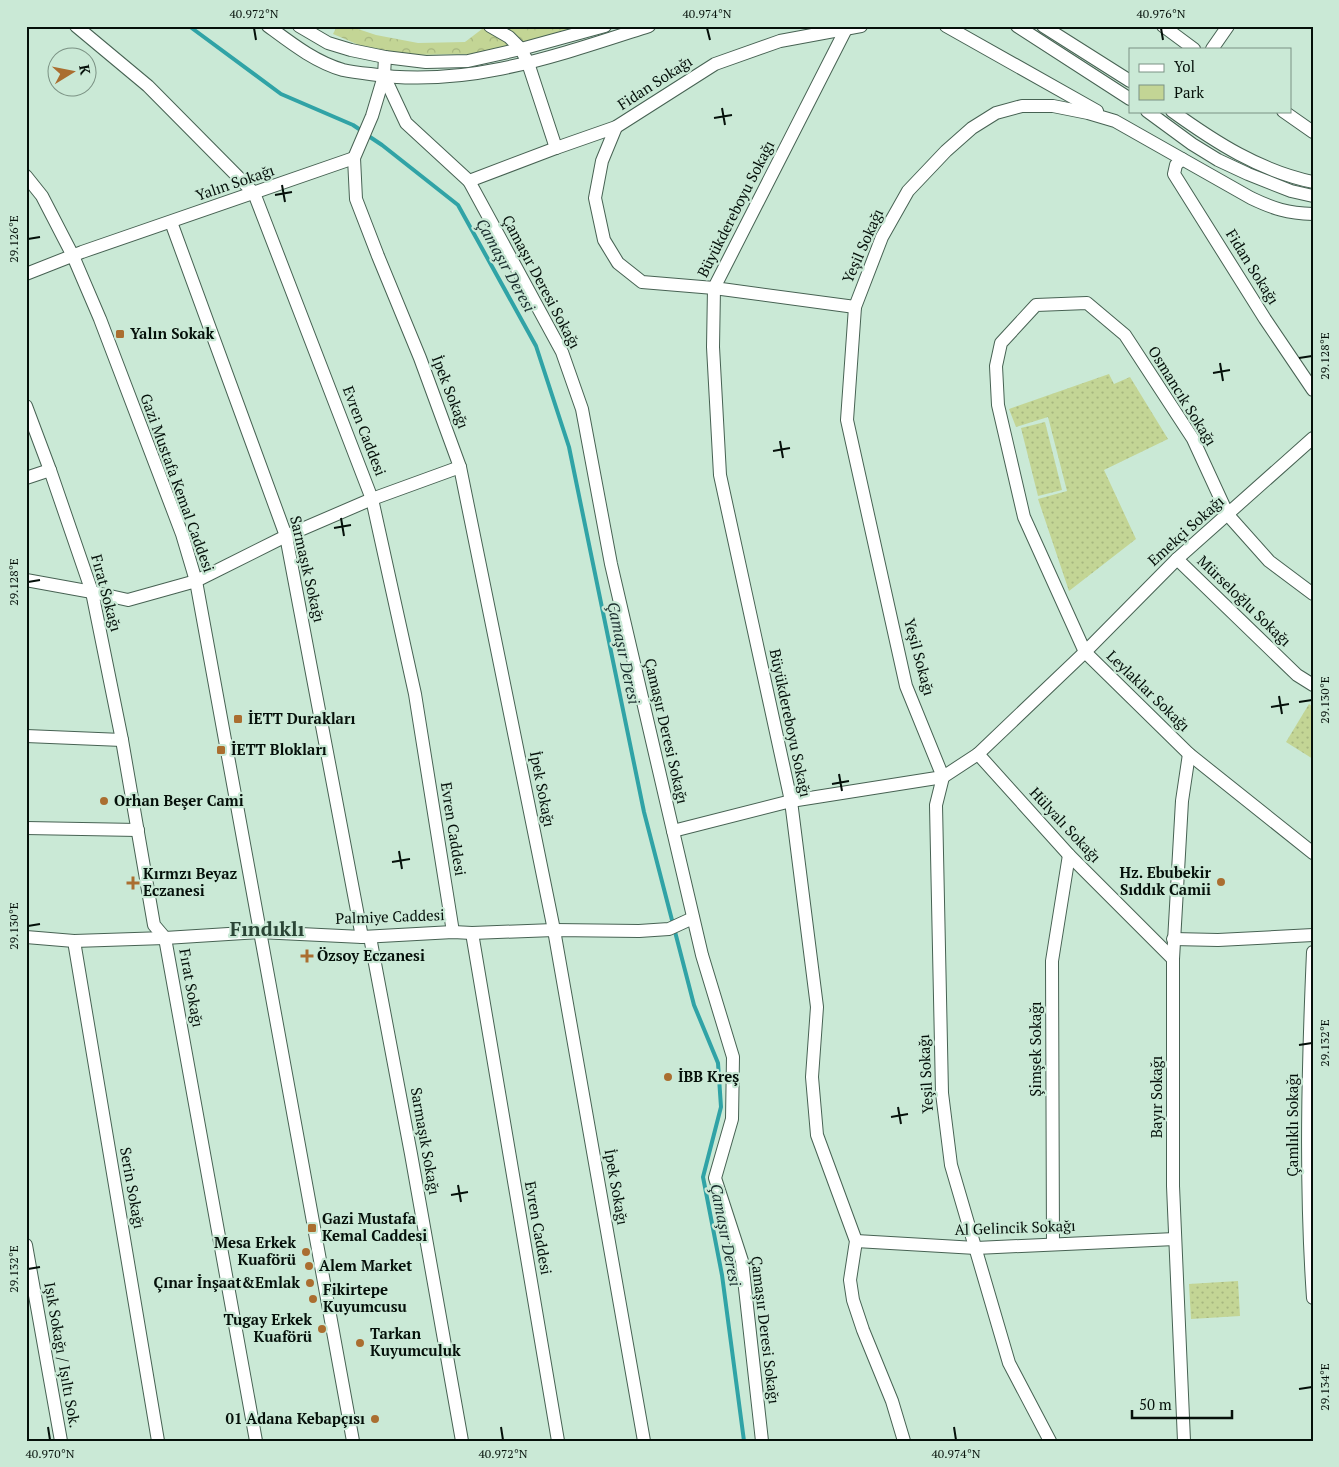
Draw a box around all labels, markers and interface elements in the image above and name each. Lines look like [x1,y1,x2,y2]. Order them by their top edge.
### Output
text: 40.972°N [229,6,279,21]
text: 40.974°N [682,6,732,21]
text: 40.976°N [1136,6,1186,21]
north arrow [48,48,98,98]
legend [1129,48,1292,112]
street label: Fidan Sokağı [613,51,696,114]
text: Yol [1174,56,1195,76]
text: K [75,63,96,76]
text: Park [1174,82,1204,102]
street label: Büyükdereboyu Sokağı [692,137,778,280]
street label: Yalın Sokağı [193,159,277,205]
street label: Yeşil Sokağı [837,205,887,286]
street label: Çamaşır Deresi Sokağı [498,211,586,352]
water label: Çamaşır Deresi [471,214,541,316]
text: 29.126°E [6,215,21,263]
street label: Fidan Sokağı [1222,225,1284,308]
place label: Yalın Sokak [130,323,215,343]
marker: Yalın Sokak [114,328,126,340]
text: 29.128°E [1317,332,1332,380]
street label: Osmancık Sokağı [1144,342,1222,449]
street label: İpek Sokağı [428,352,474,431]
street label: Evren Caddesi [339,383,391,478]
street label: Gazi Mustafa Kemal Caddesi [136,391,220,575]
street label: Emekçi Sokağı [1143,491,1228,570]
street label: Sarmaşık Sokağı [286,514,330,624]
street label: Mürseloğlu Sokağı [1194,550,1296,650]
street label: Fırat Sokağı [87,552,127,634]
text: 29.128°E [6,558,21,606]
water label: Çamaşır Deresi [602,600,646,707]
street label: Yeşil Sokağı [900,616,940,698]
street label: Leylaklar Sokağı [1103,645,1195,735]
street label: Büyükdereboyu Sokağı [765,647,816,799]
street label: Çamaşır Deresi Sokağı [641,656,693,805]
text: 29.130°E [1317,676,1332,724]
place label: İETT Durakları [248,708,355,728]
marker: İETT Durakları [232,713,244,725]
place label: İETT Blokları [231,739,327,759]
marker: İETT Blokları [215,744,227,756]
street label: İpek Sokağı [526,749,560,828]
street label: Evren Caddesi [437,781,471,877]
street label: Hülyalı Sokağı [1026,782,1106,866]
place label: Orhan Beşer Cami [114,790,244,810]
marker: Orhan Beşer Cami [98,795,110,807]
place label: Hz. Ebubekir Sıddık Camii [1119,862,1212,899]
place label: Kırmzı Beyaz Eczanesi [143,863,238,900]
marker: Hz. Ebubekir Sıddık Camii [1215,876,1227,888]
marker: Kırmzı Beyaz Eczanesi [127,877,139,889]
text: 29.130°E [6,902,21,950]
street label: Palmiye Caddesi [335,904,445,928]
district label: Fındıklı [230,915,305,942]
place label: Özsoy Eczanesi [317,945,425,965]
street label: Fırat Sokağı [175,947,209,1029]
marker: Özsoy Eczanesi [301,950,313,962]
street label: Şimşek Sokağı [1025,1001,1045,1097]
text: 29.132°E [1317,1019,1332,1067]
street label: Yeşil Sokağı [913,1034,937,1114]
street label: Bayır Sokağı [1146,1056,1166,1138]
place label: İBB Kreş [678,1066,739,1086]
marker: İBB Kreş [662,1071,674,1083]
street label: Çamlıklı Sokağı [1282,1073,1302,1177]
street label: Sarmaşık Sokağı [407,1086,445,1196]
street label: Serin Sokağı [116,1145,150,1230]
street label: İpek Sokağı [600,1147,633,1226]
street label: Evren Caddesi [521,1179,557,1276]
water label: Çamaşır Deresi [705,1182,747,1289]
place label: Gazi Mustafa Kemal Caddesi [322,1208,427,1245]
street label: Al Gelincik Sokağı [954,1215,1076,1239]
marker: Gazi Mustafa Kemal Caddesi [306,1222,318,1234]
place label: Mesa Erkek Kuaförü [214,1232,297,1269]
text: 29.132°E [6,1245,21,1293]
marker: Mesa Erkek Kuaförü [300,1246,312,1258]
place label: Alem Market [319,1255,412,1275]
street label: Çamaşır Deresi Sokağı [747,1255,785,1405]
marker: Alem Market [303,1260,315,1272]
place label: Çınar İnşaat&Emlak [153,1272,300,1293]
marker: Çınar İnşaat&Emlak [304,1277,316,1289]
place label: Fikirtepe Kuyumcusu [323,1279,407,1316]
street label: Işık Sokağı / Işıltı Sok. [40,1280,86,1429]
marker: Fikirtepe Kuyumcusu [307,1293,319,1305]
place label: Tugay Erkek Kuaförü [223,1309,313,1346]
marker: Tugay Erkek Kuaförü [316,1323,328,1335]
place label: Tarkan Kuyumculuk [370,1323,461,1360]
marker: Tarkan Kuyumculuk [354,1337,366,1349]
text: 29.134°E [1317,1363,1332,1411]
scale bar [1132,1387,1232,1419]
text: 50 m [1139,1394,1172,1414]
place label: 01 Adana Kebapçısı [225,1408,365,1428]
marker: 01 Adana Kebapçısı [369,1413,381,1425]
text: 40.970°N [25,1446,75,1461]
text: 40.972°N [478,1446,528,1461]
text: 40.974°N [931,1446,981,1461]

